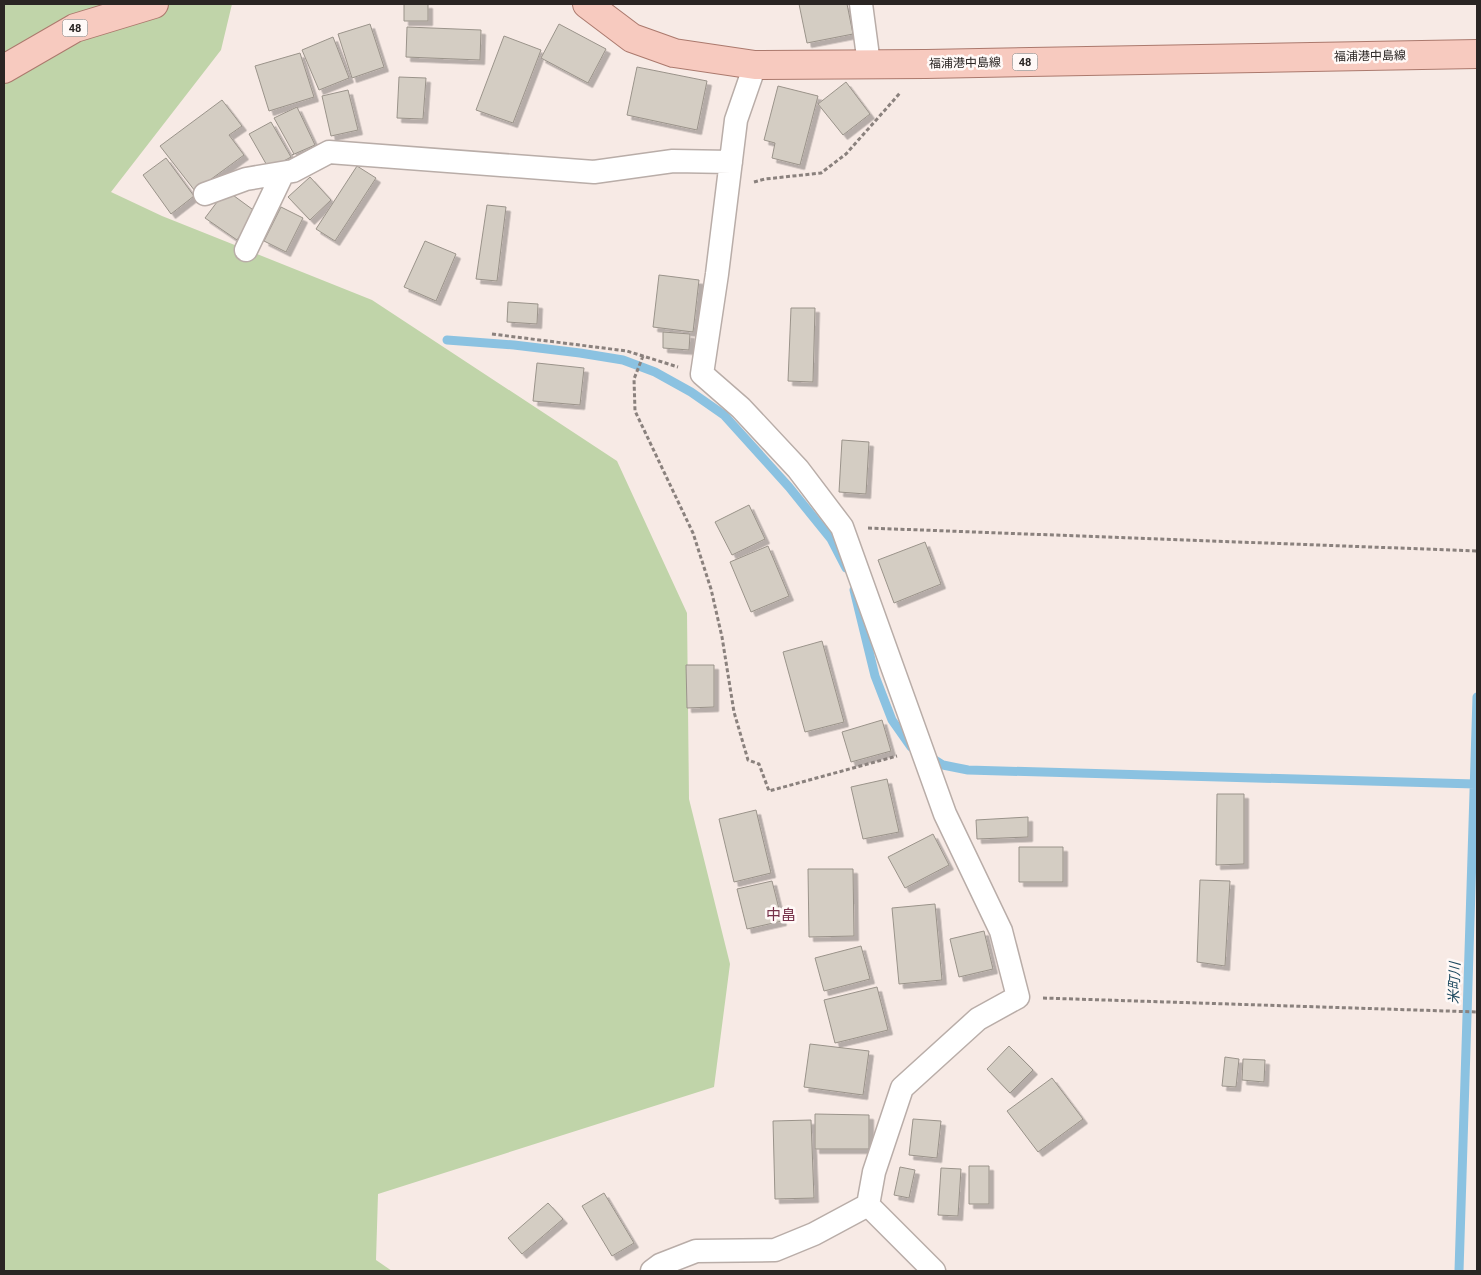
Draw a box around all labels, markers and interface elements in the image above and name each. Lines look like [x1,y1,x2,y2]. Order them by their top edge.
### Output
road number: 48 [62,19,88,36]
street label: 福浦港中島線 [1334,48,1406,64]
road number: 48 [1012,54,1038,70]
street label: 福浦港中島線 [929,55,1001,71]
district label: 中畠 [766,906,796,924]
water label: 米町川 [1445,960,1463,1004]

